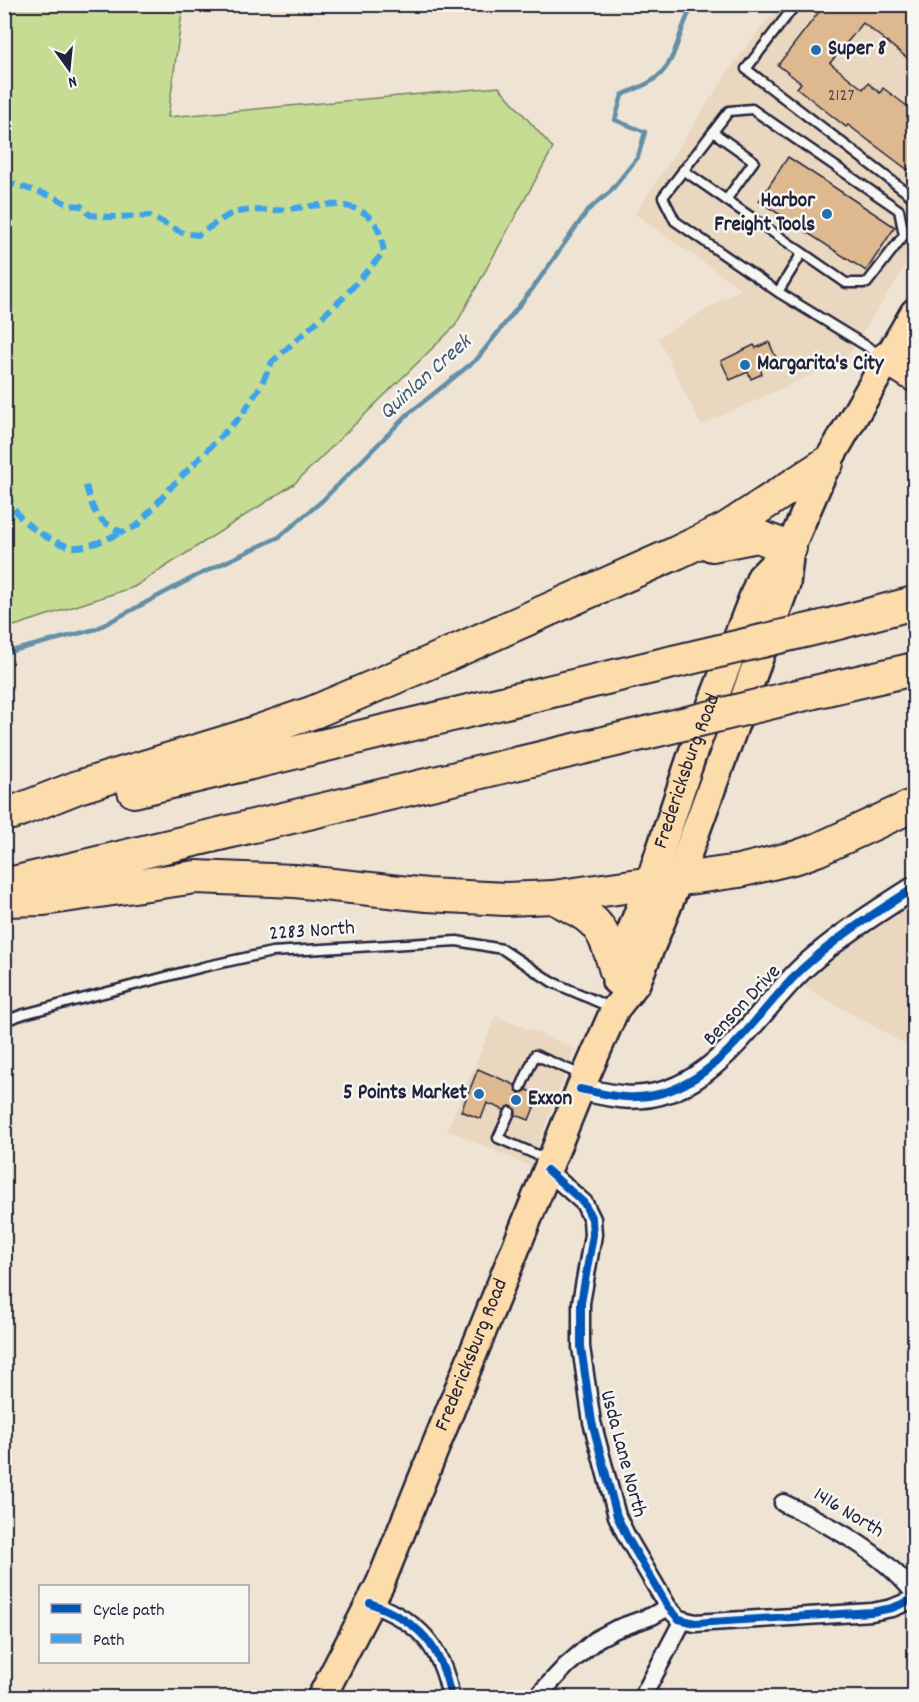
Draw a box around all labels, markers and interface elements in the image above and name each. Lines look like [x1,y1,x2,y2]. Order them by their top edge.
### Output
place label: Super 8 [828,35,886,65]
north arrow [39,39,99,99]
marker: Super 8 [809,43,823,57]
text: N [65,69,79,93]
house number: 2127 [828,84,854,109]
place label: Harbor Freight Tools [714,187,816,241]
marker: Harbor Freight Tools [820,207,834,221]
water label: Quinlan Creek [373,327,480,428]
place label: Margarita's City [757,350,885,380]
marker: Margarita's City [738,358,752,372]
street label: Fredericksburg Road [647,690,729,853]
street label: 2283 North [268,914,356,950]
street label: Benson Drive [697,958,789,1054]
place label: 5 Points Market [343,1079,467,1109]
place label: Exxon [528,1085,572,1115]
marker: 5 Points Market [472,1087,486,1101]
marker: Exxon [509,1093,523,1107]
street label: Fredericksburg Road [428,1274,517,1436]
street label: Usda Lane North [591,1387,653,1521]
street label: 1416 North [807,1481,889,1547]
legend [39,1585,249,1663]
text: Cycle path [93,1599,164,1624]
text: Path [93,1629,125,1654]

